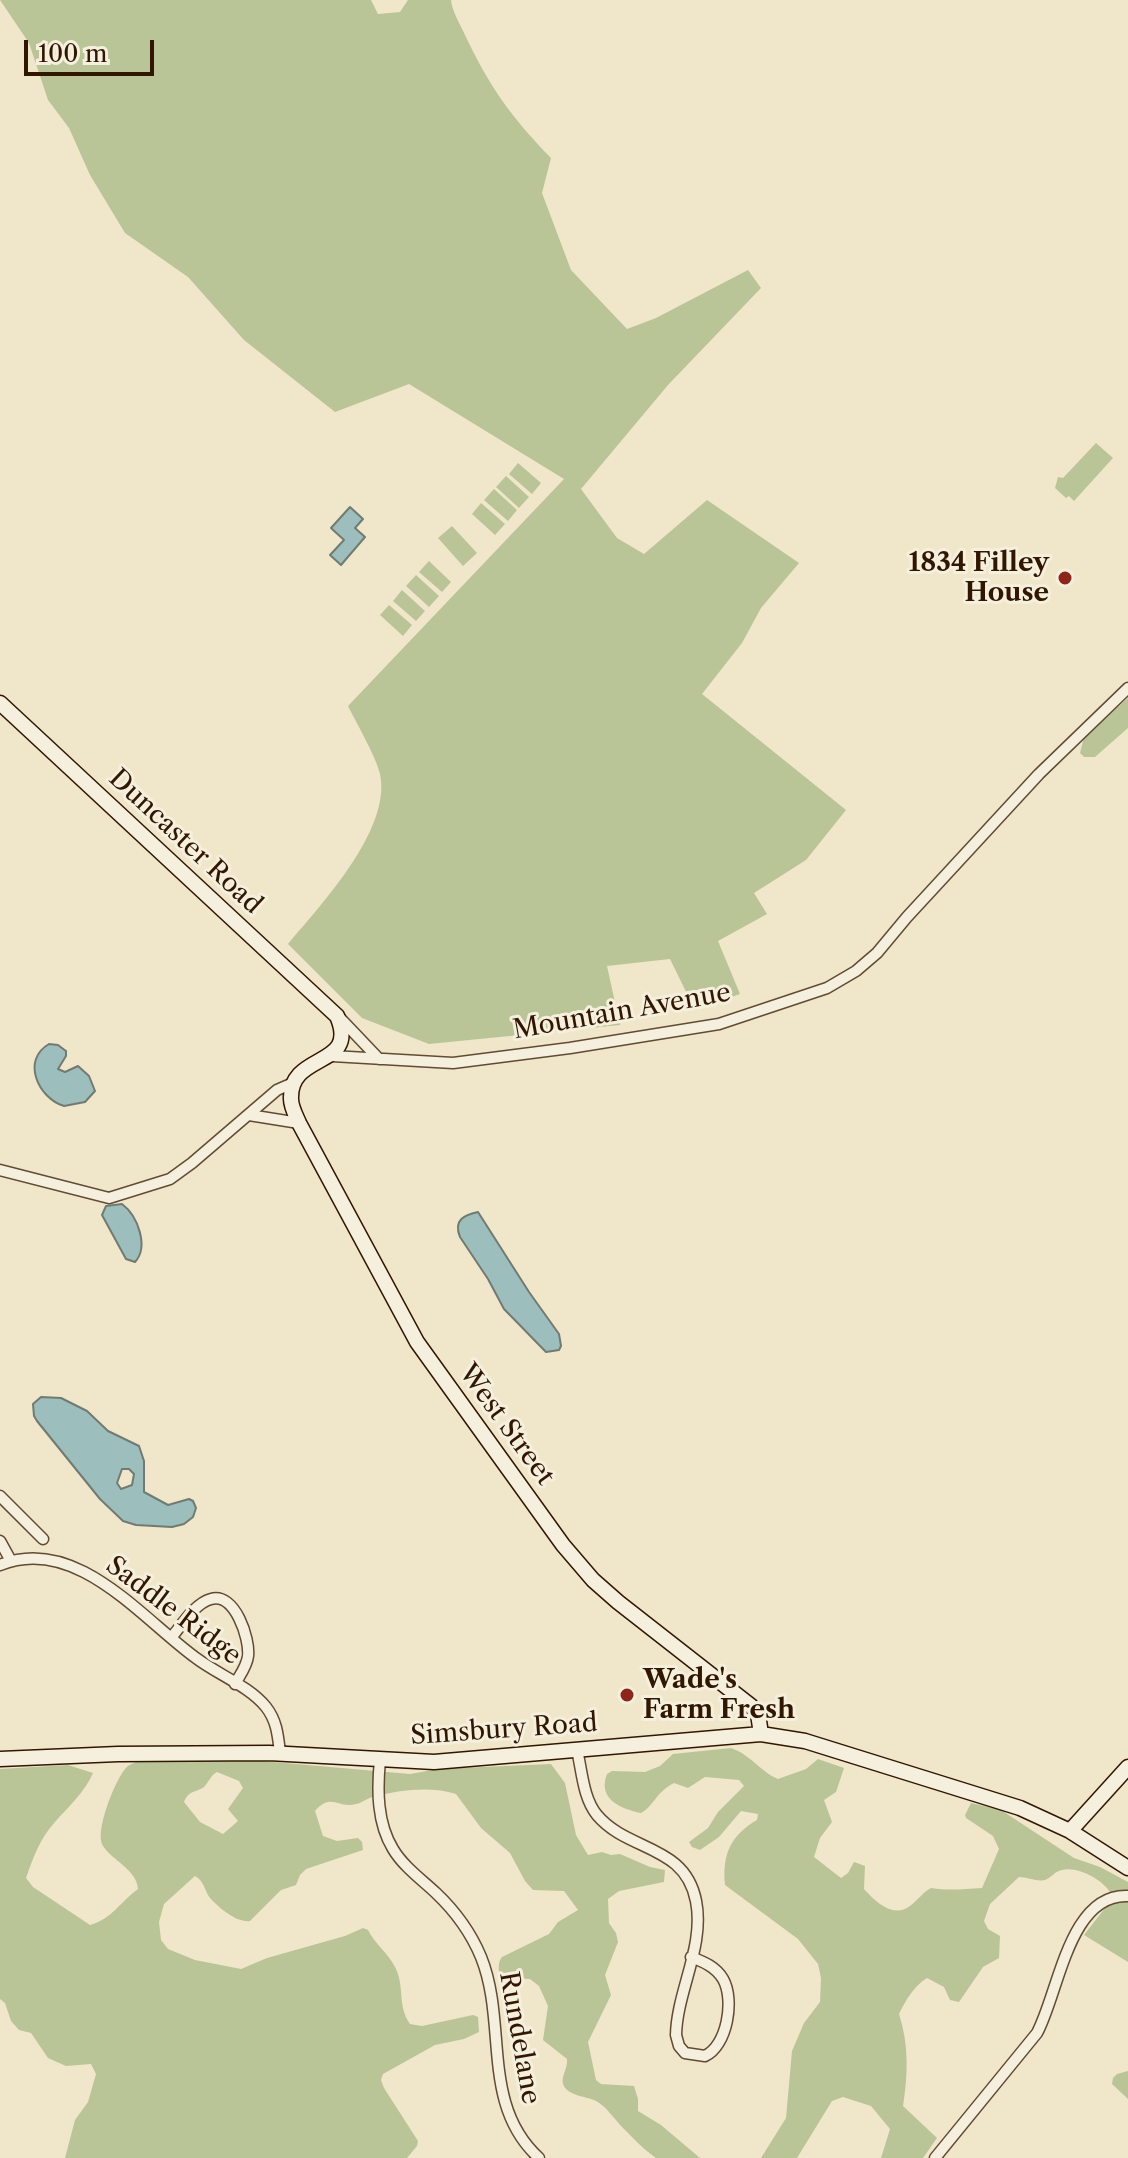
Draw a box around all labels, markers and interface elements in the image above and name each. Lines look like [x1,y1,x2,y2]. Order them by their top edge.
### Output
scale bar [28,24,158,74]
text: 100 m [38,39,107,68]
place label: 1834 Filley House [908,547,1049,608]
marker: 1834 Filley House [1056,569,1074,587]
street label: Duncaster Road [102,763,268,921]
street label: Mountain Avenue [511,978,733,1046]
street label: West Street [452,1358,560,1492]
street label: Saddle Ridge [99,1550,247,1672]
place label: Wade's Farm Fresh [643,1664,795,1726]
marker: Wade's Farm Fresh [618,1686,636,1704]
street label: Simsbury Road [409,1708,599,1752]
street label: Rundelane [492,1969,546,2107]

